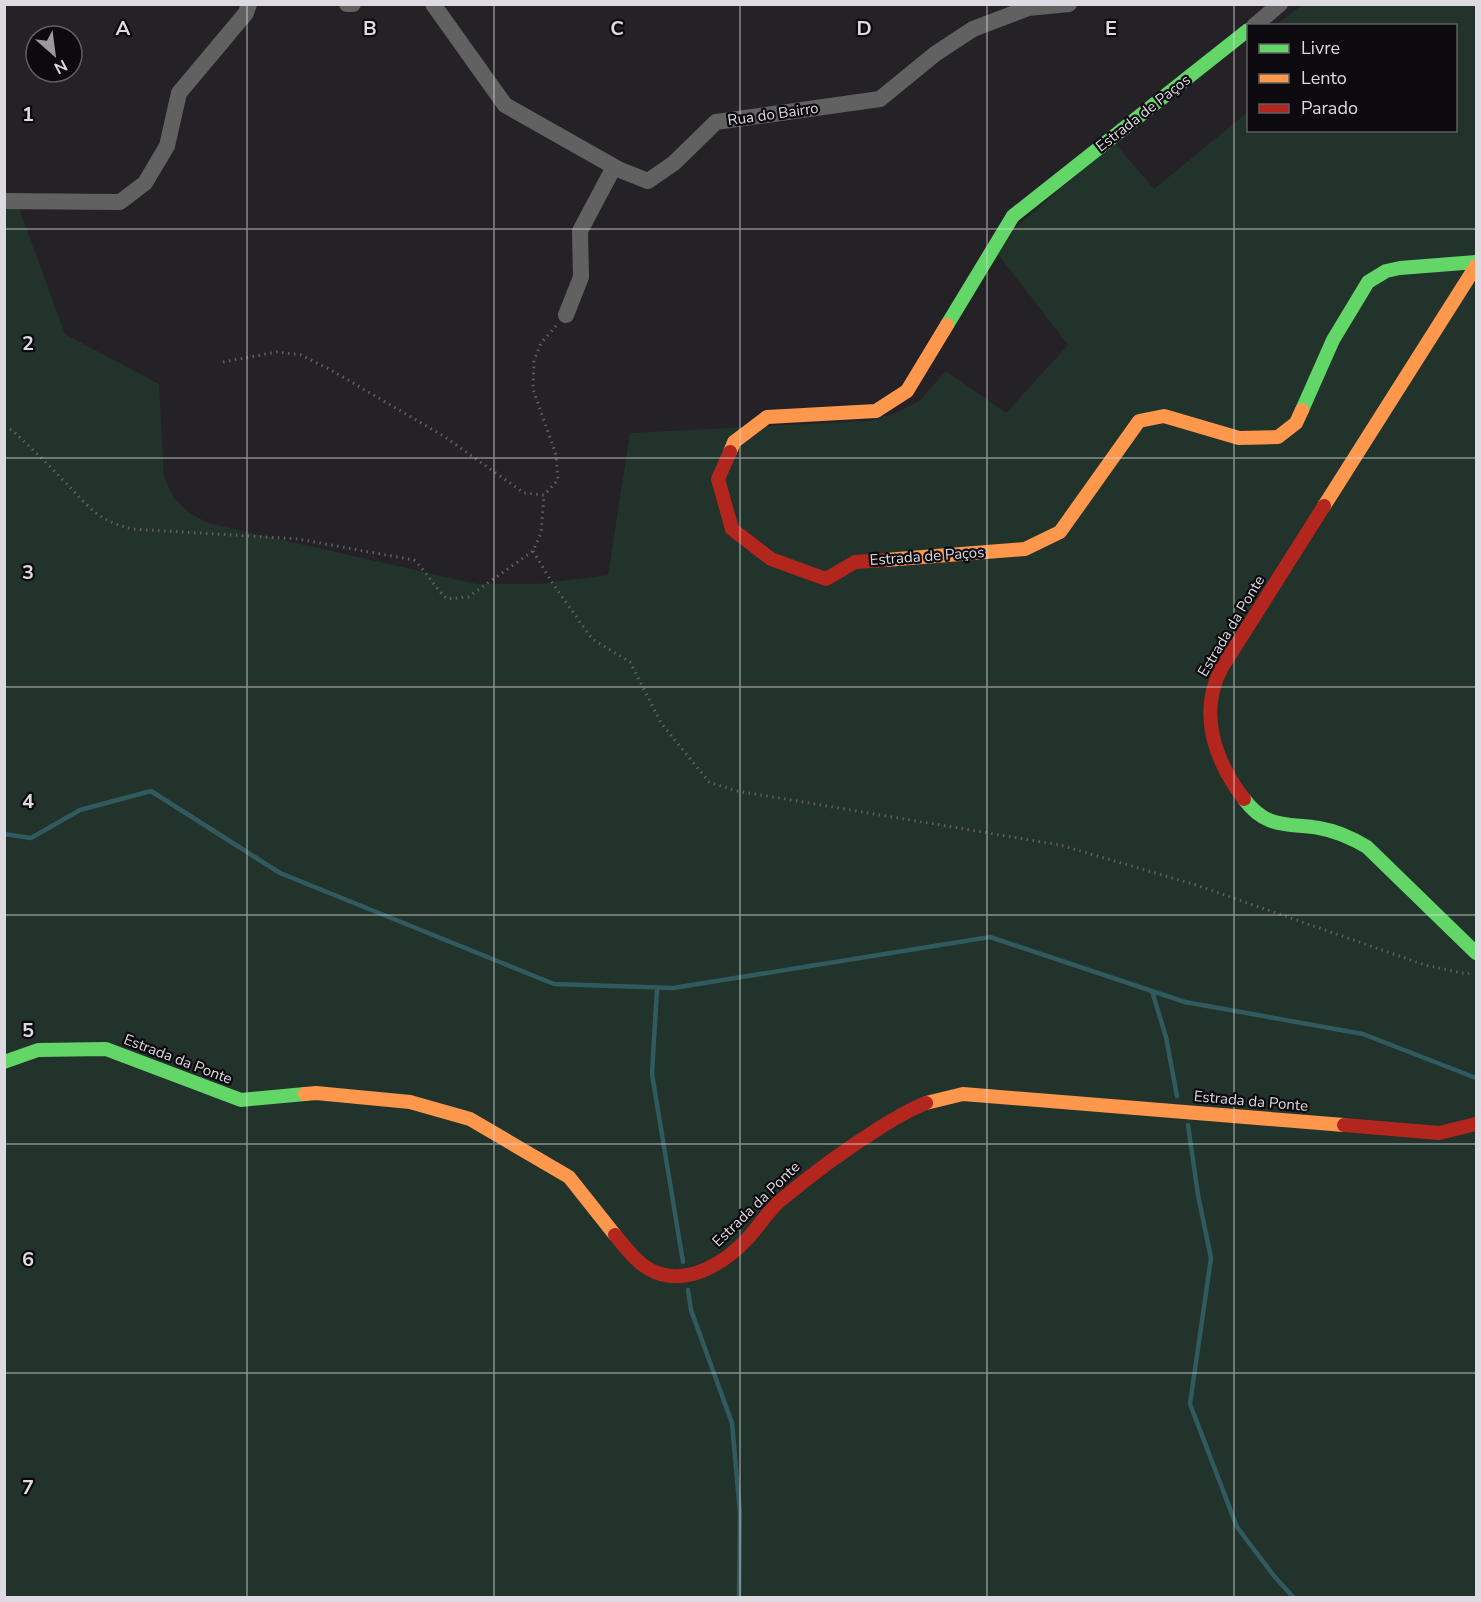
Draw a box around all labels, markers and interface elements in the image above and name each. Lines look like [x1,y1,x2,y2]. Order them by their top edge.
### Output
text: A [116,15,131,42]
text: B [363,15,377,42]
text: C [610,15,624,42]
text: D [856,15,872,42]
text: E [1105,15,1117,42]
north arrow [24,24,84,84]
legend [1247,24,1457,132]
text: Livre [1301,36,1340,60]
text: N [50,54,71,79]
text: Lento [1301,66,1347,90]
street label: Estrada de Paços [1092,70,1194,156]
text: Parado [1301,96,1358,120]
street label: Rua do Bairro [726,98,820,130]
text: 1 [22,101,34,128]
text: 2 [22,330,34,357]
street label: Estrada de Paços [869,542,985,570]
text: 3 [22,559,34,586]
street label: Estrada da Ponte [1193,572,1269,680]
text: 4 [22,788,34,815]
text: 5 [22,1017,34,1044]
street label: Estrada da Ponte [121,1029,235,1089]
street label: Estrada da Ponte [1193,1086,1309,1116]
street label: Estrada da Ponte [708,1157,804,1251]
text: 6 [22,1246,34,1273]
text: 7 [22,1474,34,1501]

